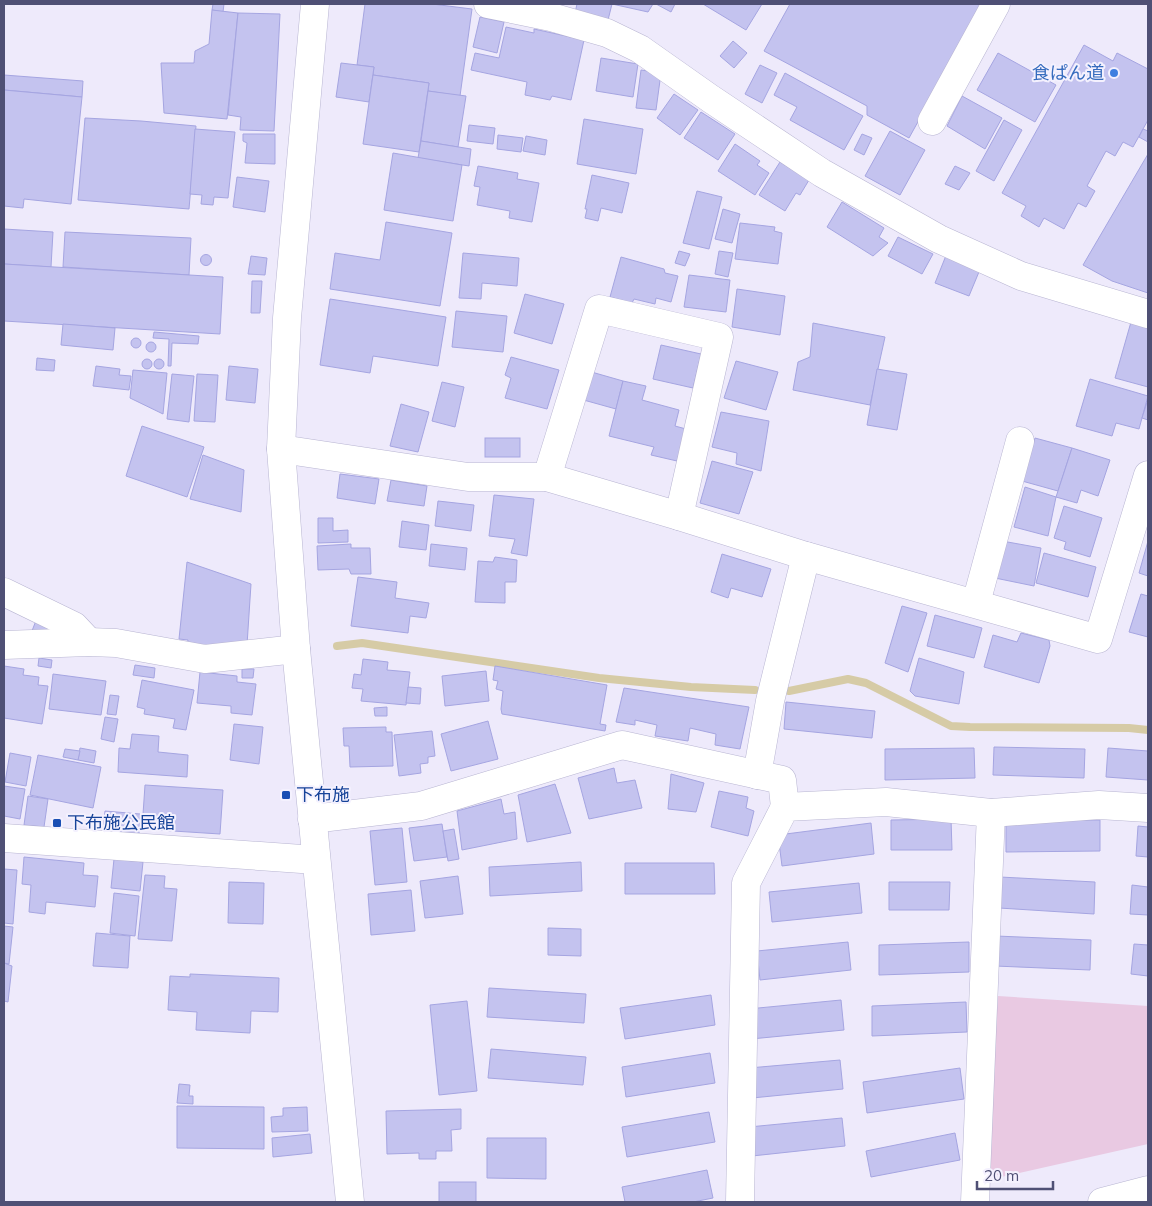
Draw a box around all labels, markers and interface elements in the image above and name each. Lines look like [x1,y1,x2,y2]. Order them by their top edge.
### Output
place label: 食ぱん道 [1032,61,1104,84]
marker: 食ぱん道 [1108,67,1120,79]
place label: 下布施 [296,783,350,806]
marker: 下布施 [280,789,292,801]
place label: 下布施公民館 [67,811,175,834]
marker: 下布施公民館 [51,817,63,829]
scale bar [977,1158,1053,1190]
text: 20 m [984,1166,1019,1185]

